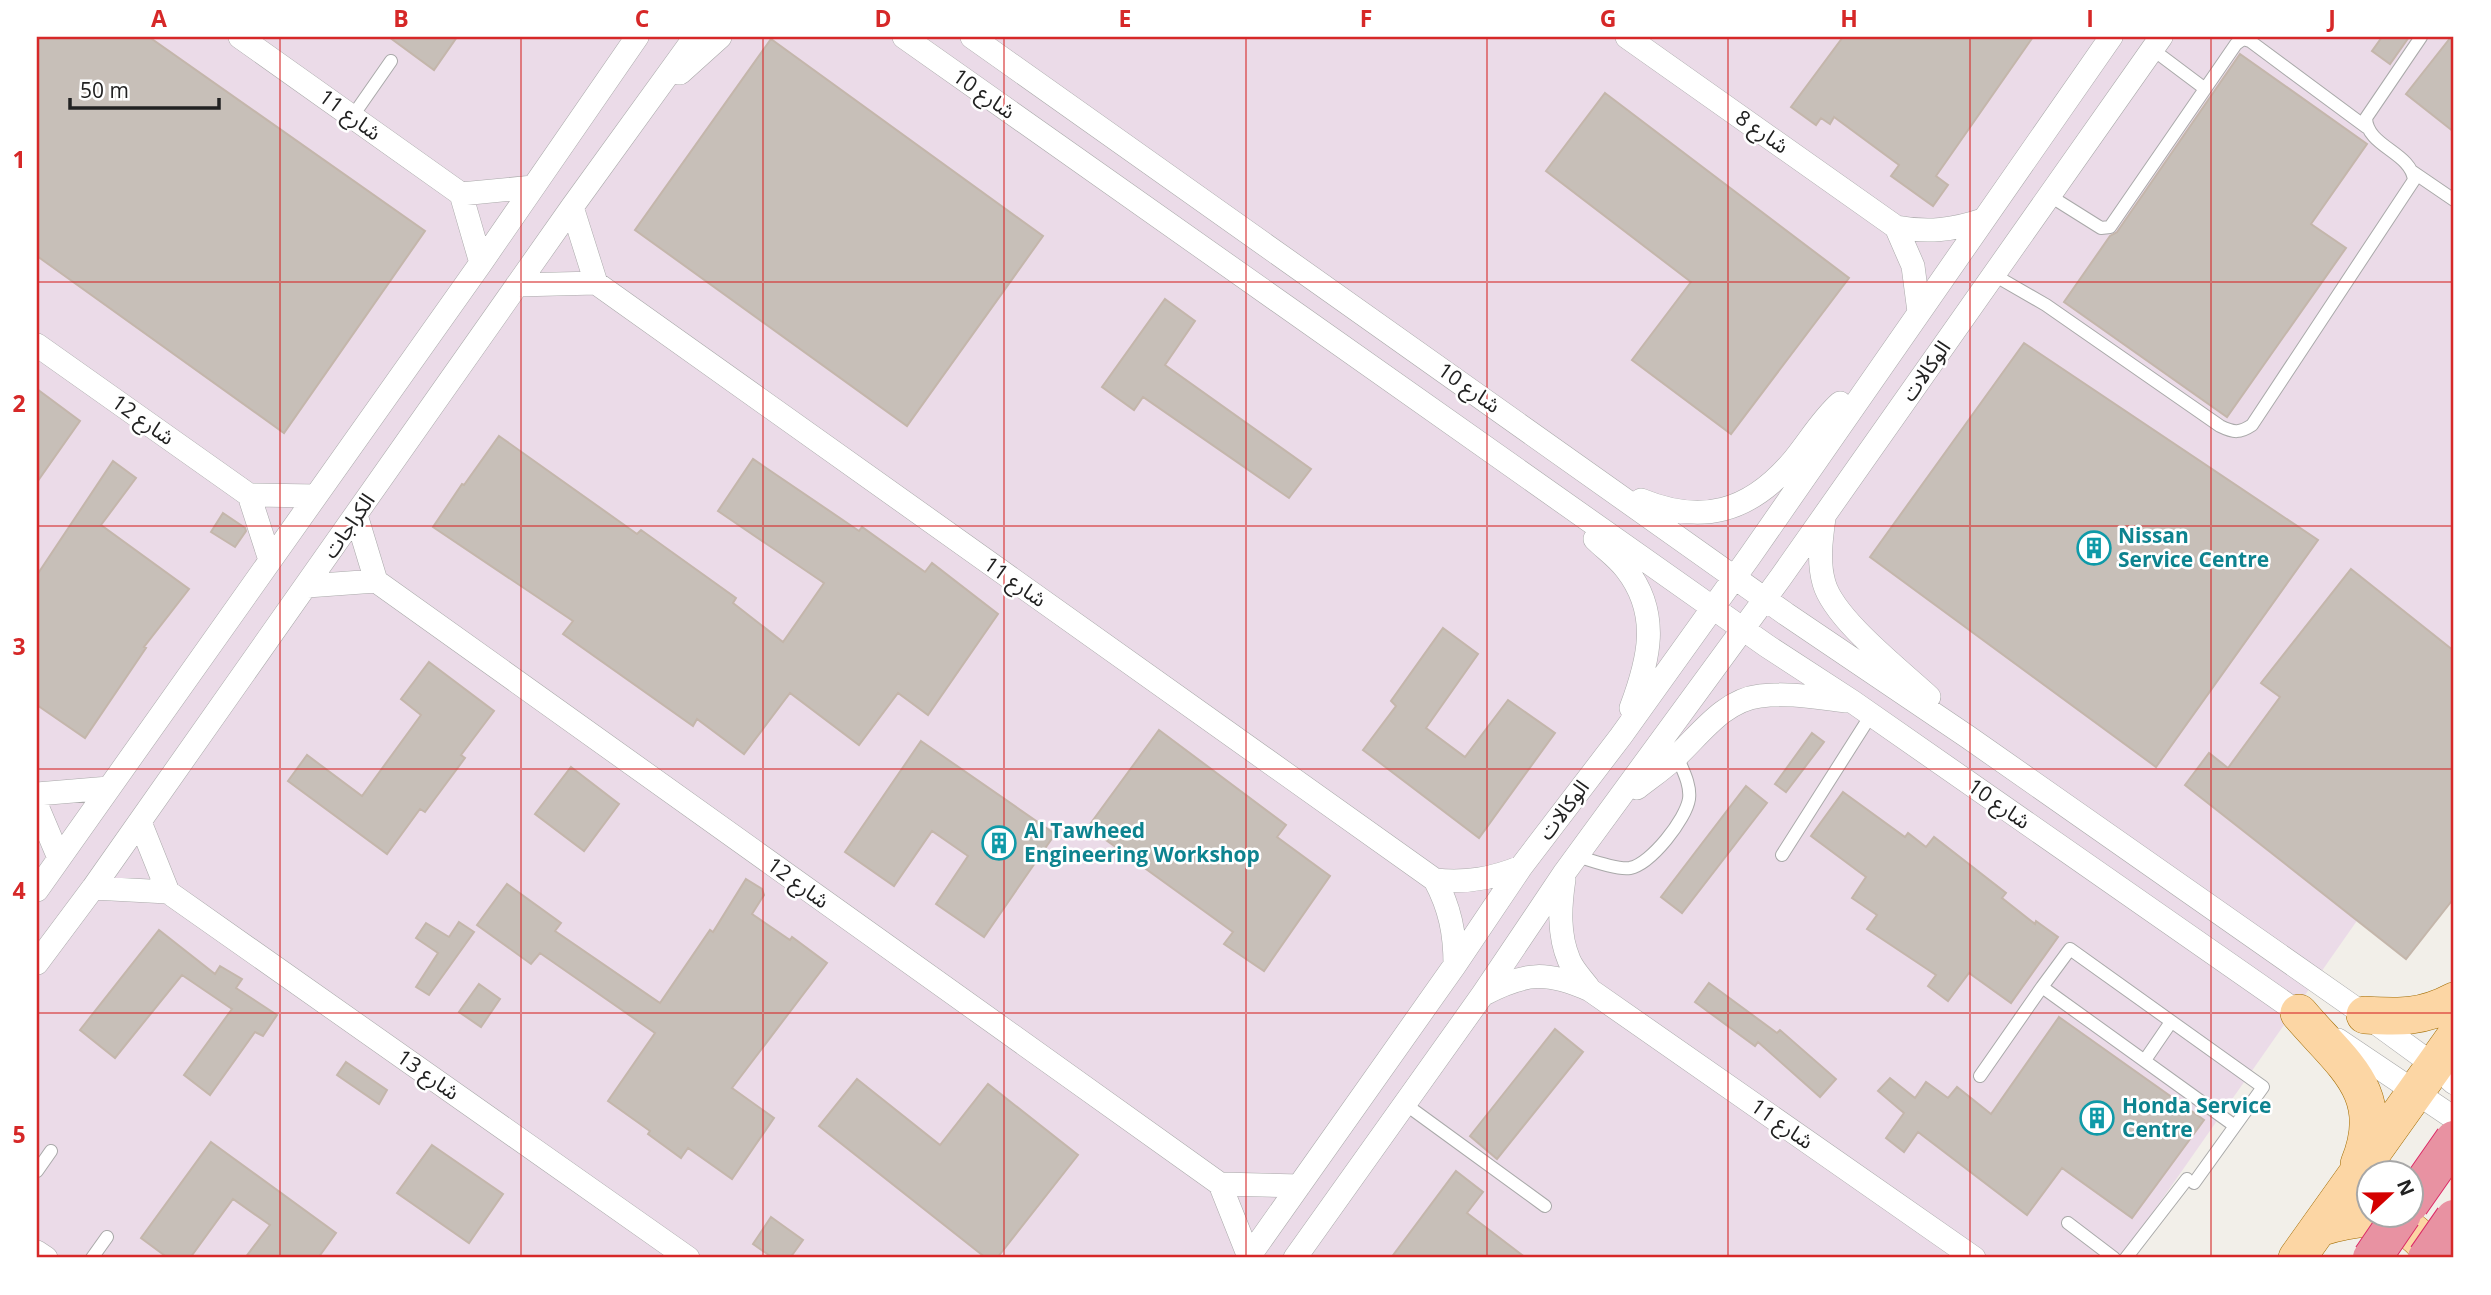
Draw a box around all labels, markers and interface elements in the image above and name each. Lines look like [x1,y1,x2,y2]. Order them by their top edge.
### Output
text: A [151,2,167,34]
text: B [393,2,409,34]
text: C [635,2,649,34]
text: D [874,2,892,34]
text: E [1119,2,1131,34]
text: F [1360,2,1372,34]
text: G [1600,2,1616,34]
text: H [1840,2,1858,34]
text: I [2086,2,2094,34]
text: J [2326,2,2336,34]
street label: شارع 10 [947,62,1021,126]
scale bar [70,66,219,110]
text: 50 m [80,76,129,104]
street label: شارع 11 [313,82,387,148]
street label: شارع 8 [1729,103,1795,161]
text: 1 [12,143,26,175]
street label: الوكالات [1894,334,1956,406]
street label: شارع 10 [1432,356,1506,420]
text: 2 [12,387,26,419]
street label: شارع 12 [106,388,180,452]
street label: الكراجات [316,487,381,563]
place label: Nissan Service Centre [2118,521,2269,573]
building icon: Nissan Service Centre [2075,529,2113,567]
street label: شارع 11 [978,550,1052,614]
text: 3 [12,630,26,662]
street label: شارع 10 [1962,772,2036,836]
street label: الوكالات [1531,774,1595,845]
place label: Al Tawheed Engineering Workshop [1024,816,1260,868]
building icon: Al Tawheed Engineering Workshop [980,824,1018,862]
street label: شارع 12 [761,850,835,916]
text: 4 [12,874,26,906]
street label: شارع 13 [391,1043,465,1107]
place label: Honda Service Centre [2122,1091,2271,1143]
street label: شارع 11 [1745,1092,1819,1156]
building icon: Honda Service Centre [2078,1099,2116,1137]
text: 5 [12,1118,26,1150]
north arrow [2354,1158,2424,1228]
text: N [2391,1176,2421,1200]

